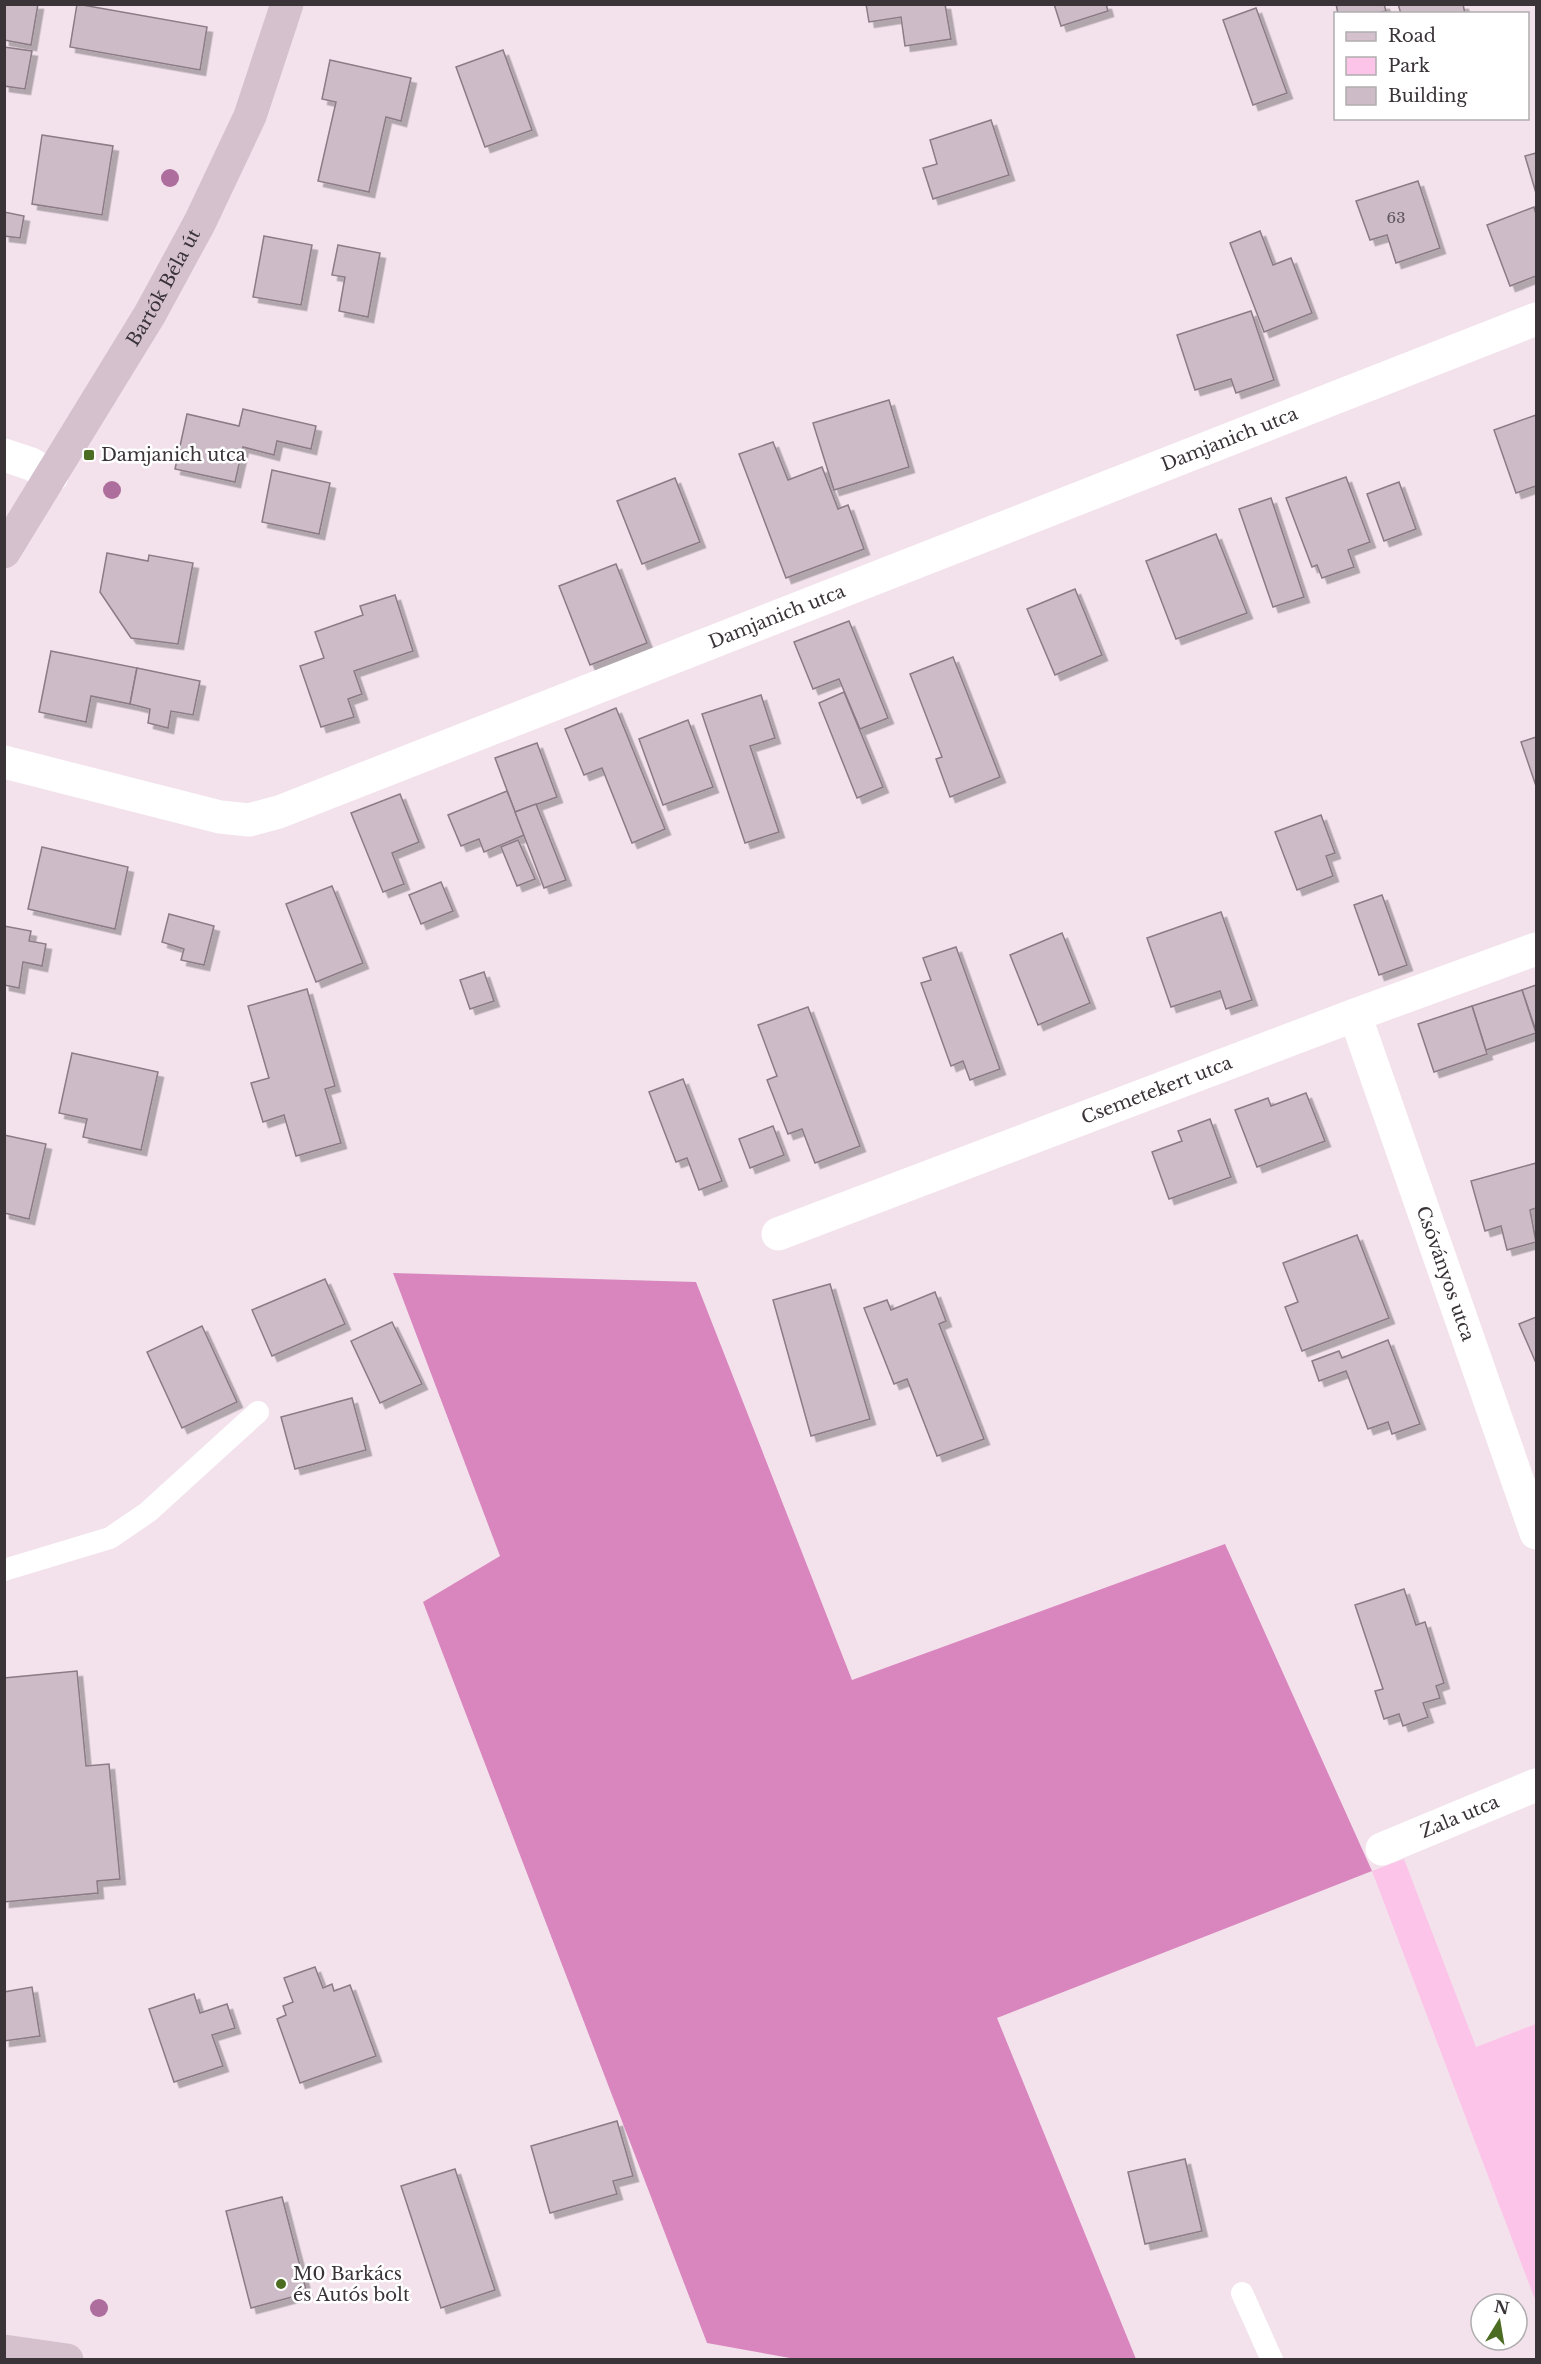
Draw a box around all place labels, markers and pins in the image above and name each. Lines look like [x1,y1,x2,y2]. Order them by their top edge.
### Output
place label: Damjanich utca [101,444,246,466]
marker: Damjanich utca [82,448,96,462]
place label: M0 Barkács és Autós bolt [293,2263,410,2306]
marker: M0 Barkács és Autós bolt [274,2277,288,2291]

